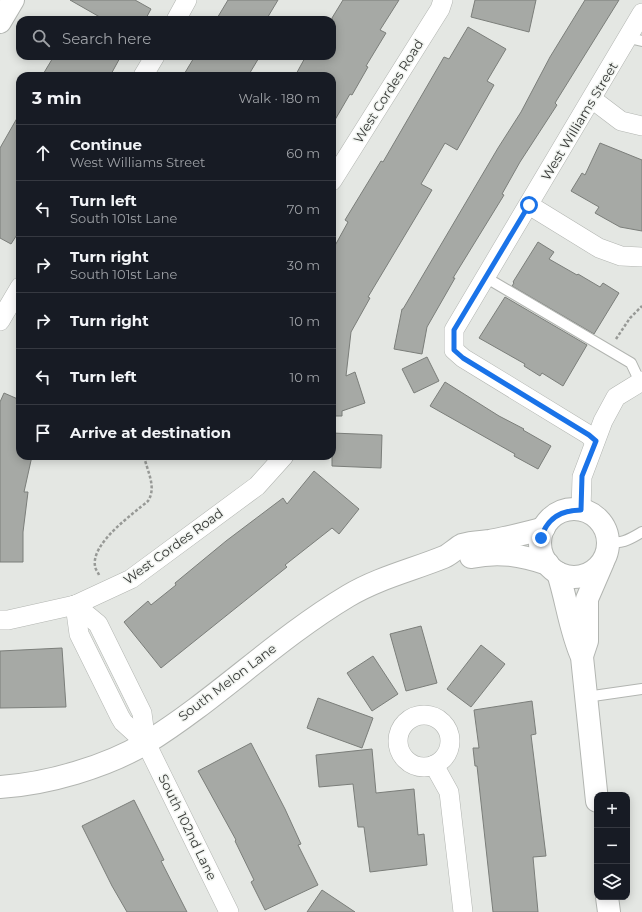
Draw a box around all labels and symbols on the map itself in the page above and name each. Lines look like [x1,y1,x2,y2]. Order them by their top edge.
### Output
street label: West Cordes Road [350,36,426,146]
street label: West Williams Street [537,59,621,183]
route start [520,196,538,214]
street label: West Cordes Road [120,505,226,587]
route end [532,529,550,547]
street label: South Melon Lane [175,640,279,724]
street label: South 102nd Lane [155,771,221,883]

